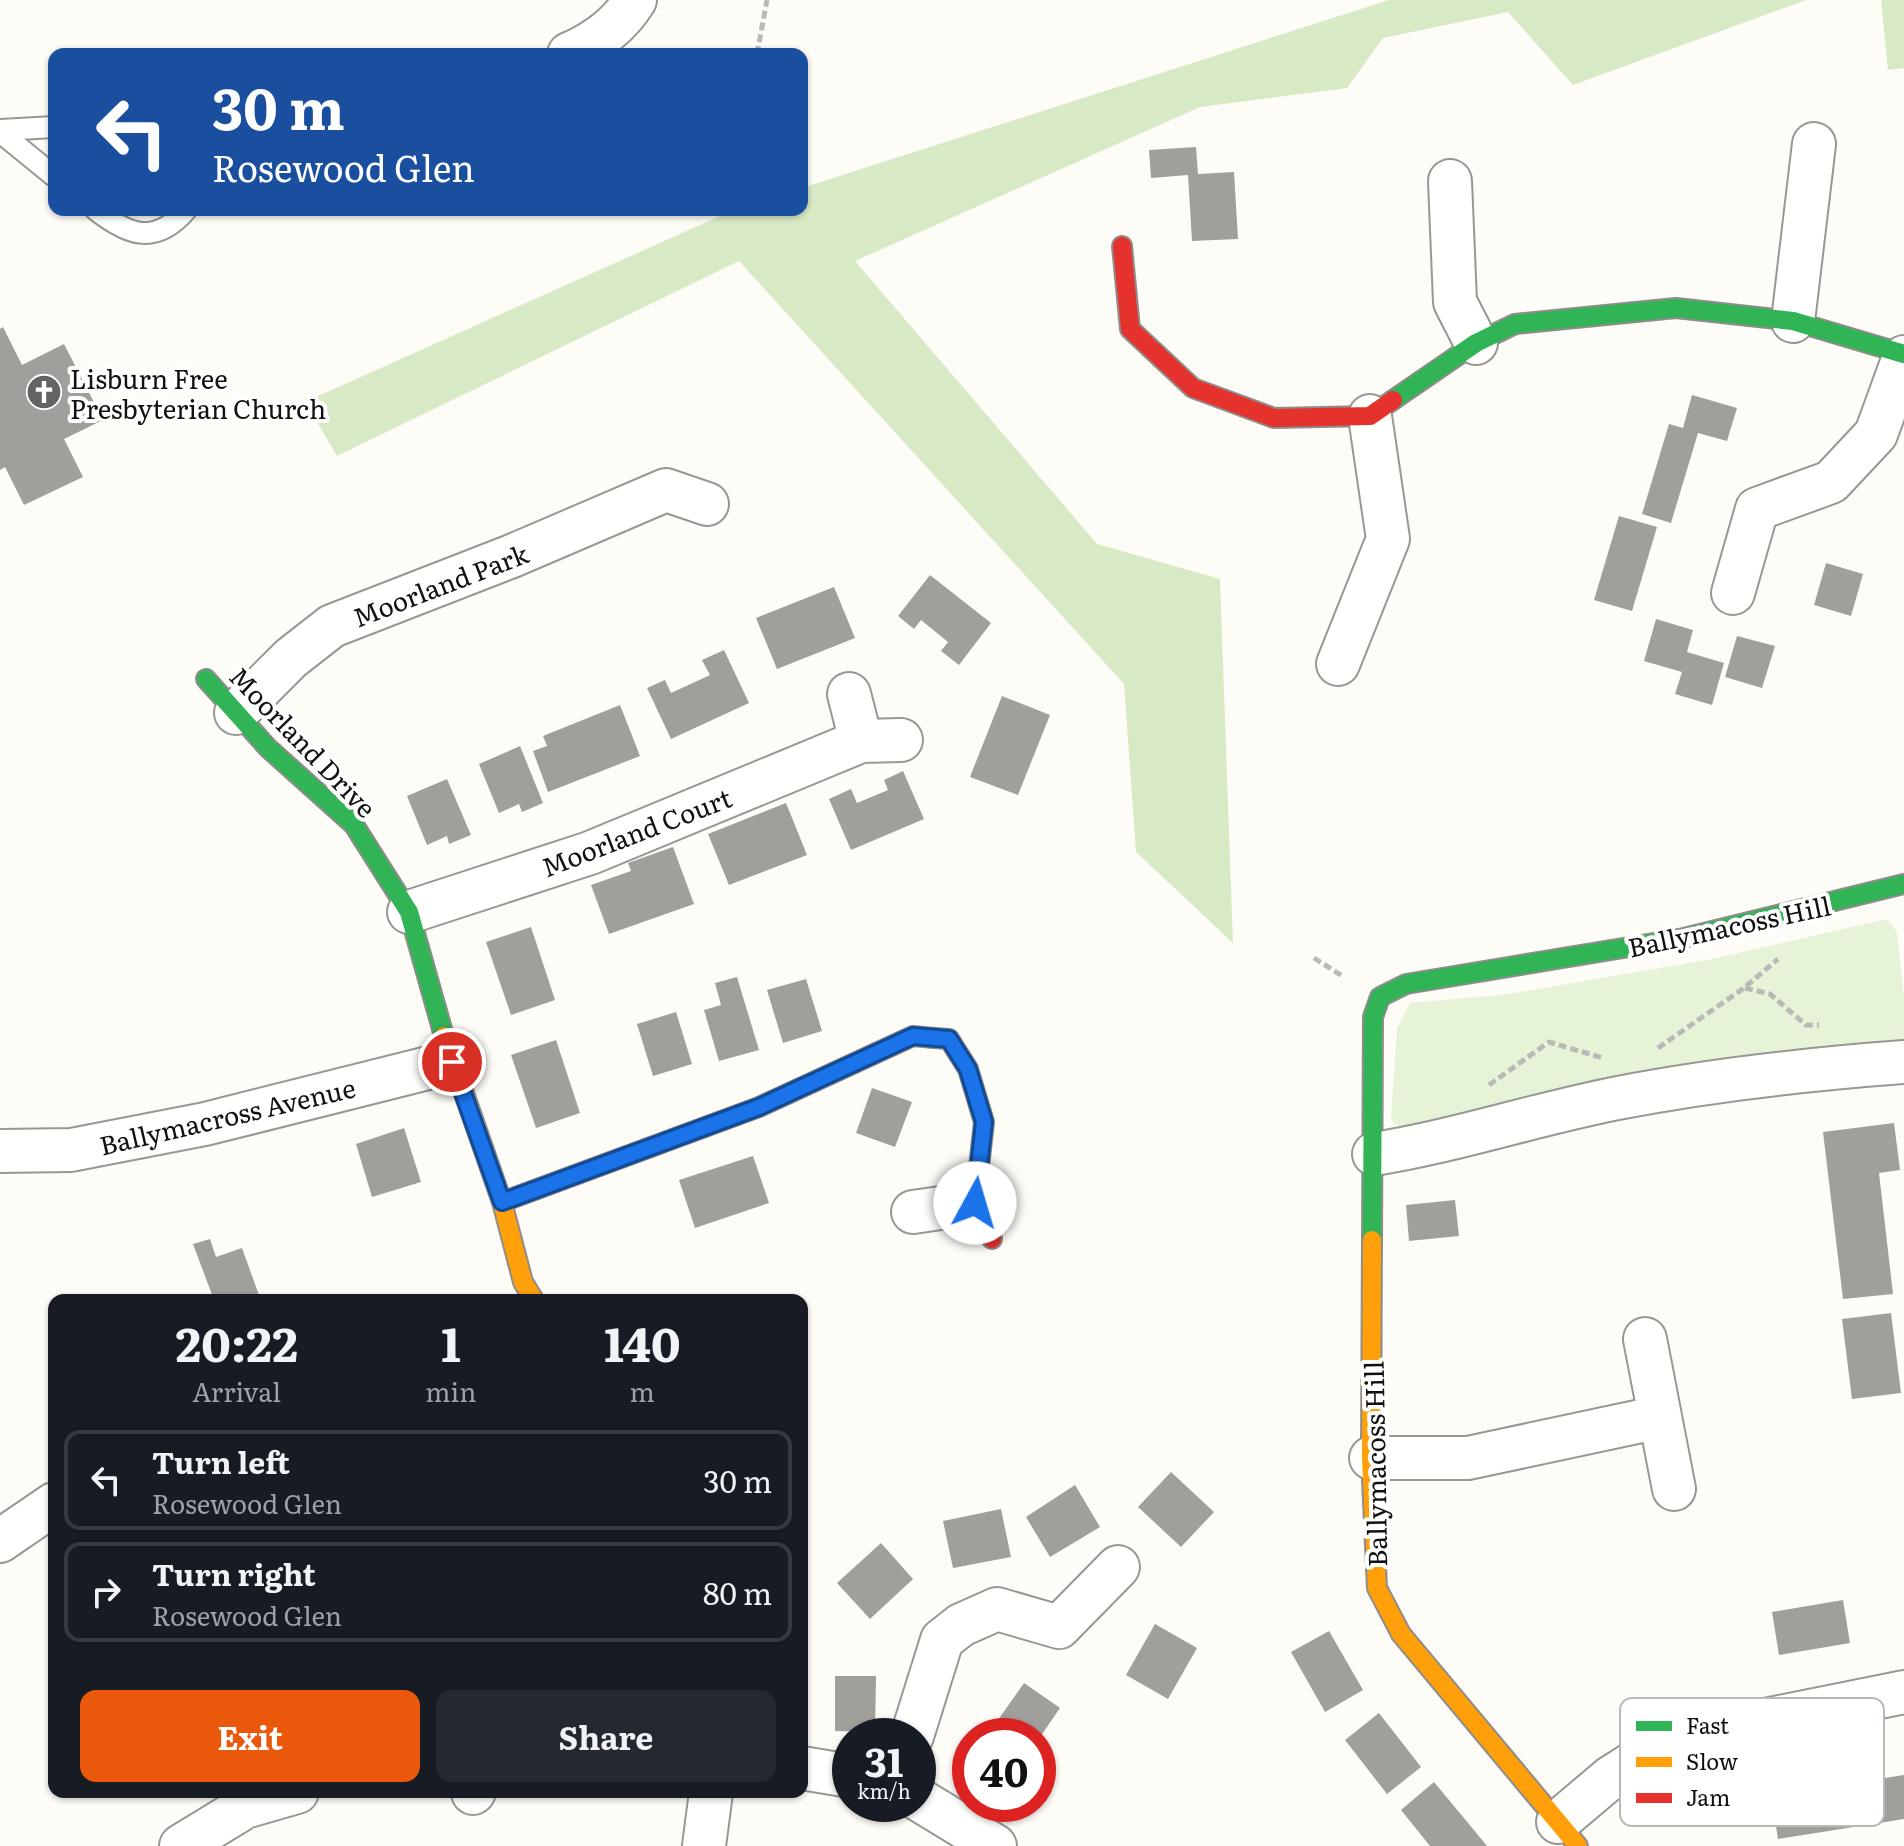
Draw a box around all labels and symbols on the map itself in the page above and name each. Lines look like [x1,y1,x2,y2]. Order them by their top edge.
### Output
place label: Lisburn Free Presbyterian Church [70,358,326,427]
church icon: Lisburn Free Presbyterian Church [25,373,63,411]
street label: Moorland Park [347,532,535,635]
street label: Moorland Drive [222,657,386,825]
street label: Moorland Court [535,777,737,885]
street label: Ballymacoss Hill [1624,884,1834,965]
pin [418,1028,486,1096]
street label: Ballymacross Avenue [95,1067,359,1163]
position arrow [933,1161,1017,1245]
street label: Ballymacoss Hill [1353,1360,1395,1567]
legend [1620,1698,1884,1826]
text: Fast [1686,1708,1729,1741]
speed limit sign: 40 [952,1718,1056,1822]
text: Slow [1686,1744,1738,1777]
text: Jam [1686,1780,1730,1813]

